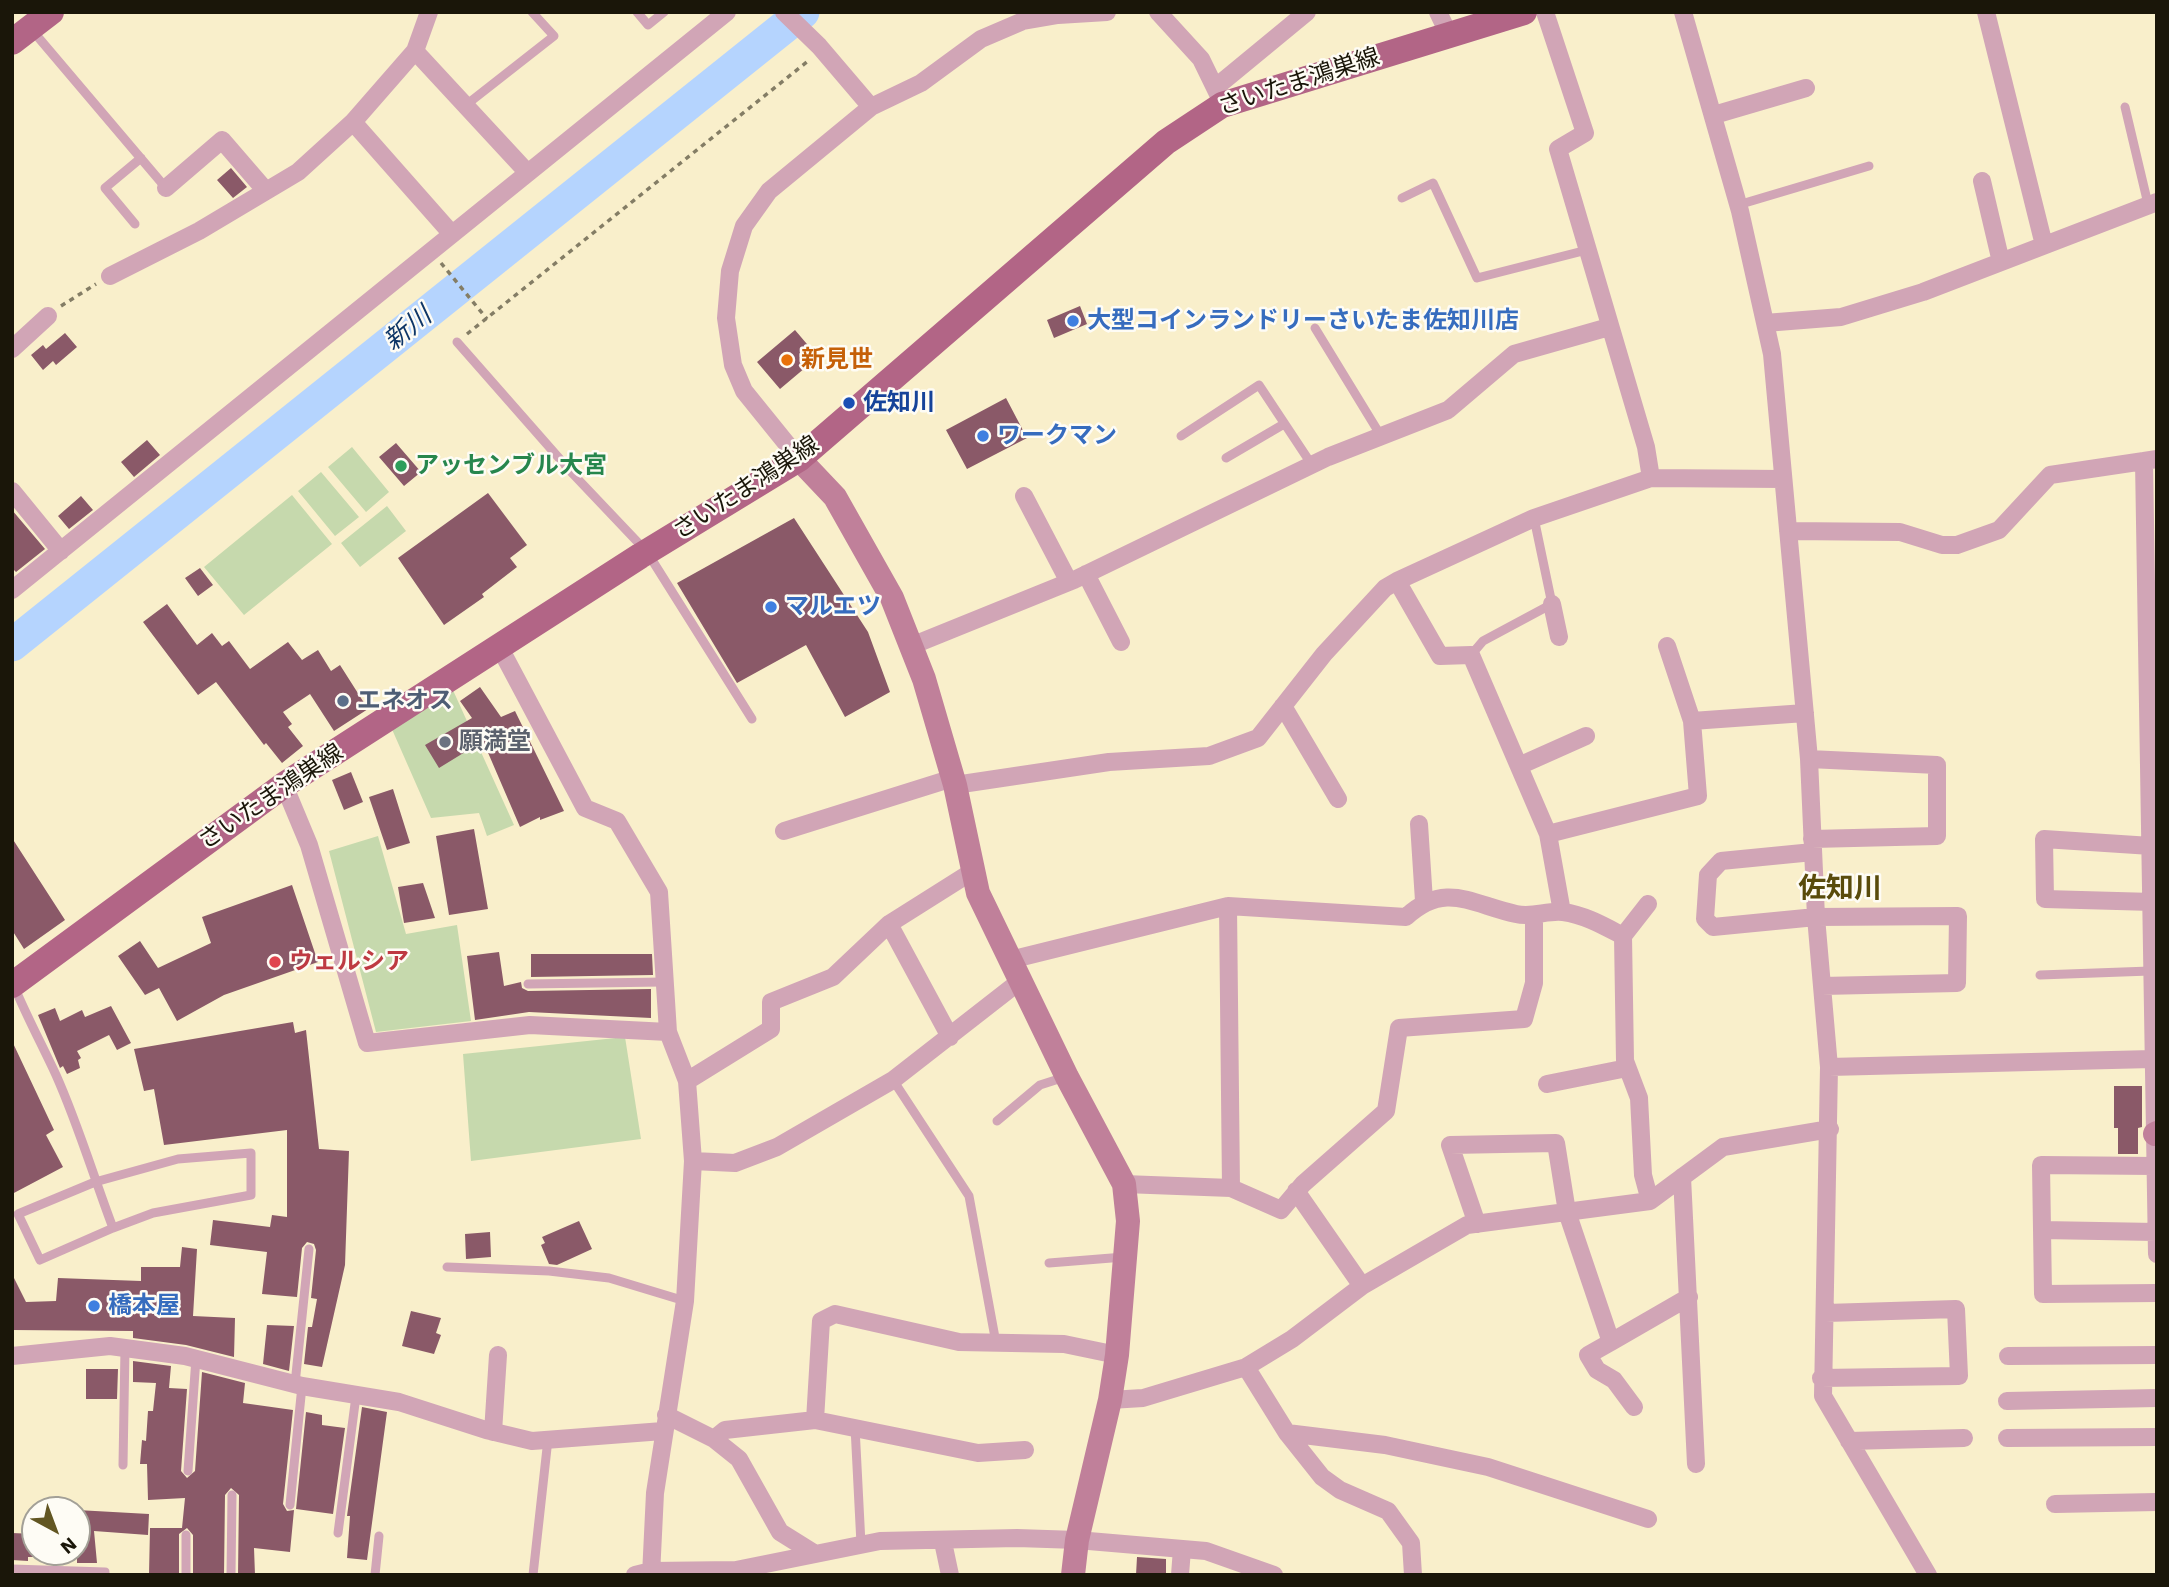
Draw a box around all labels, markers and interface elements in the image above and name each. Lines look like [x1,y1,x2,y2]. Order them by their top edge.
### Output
street label: さいたま鴻巣線 [1215,42,1383,122]
water label: 新川 [378,301,438,357]
place label: 大型コインランドリーさいたま佐知川店 [1087,307,1519,335]
marker: 大型コインランドリーさいたま佐知川店 [1065,313,1081,329]
place label: 新見世 [801,346,873,374]
marker: 新見世 [779,352,795,368]
place label: 佐知川 [863,389,935,417]
marker: 佐知川 [841,395,857,411]
place label: ワークマン [997,422,1117,450]
marker: ワークマン [975,428,991,444]
street label: さいたま鴻巣線 [668,430,824,546]
place label: アッセンブル大宮 [415,452,607,480]
marker: アッセンブル大宮 [393,458,409,474]
place label: マルエツ [785,593,881,621]
marker: マルエツ [763,599,779,615]
place label: エネオス [357,687,453,715]
marker: エネオス [335,693,351,709]
place label: 願満堂 [459,728,531,756]
marker: 願満堂 [437,734,453,750]
street label: さいたま鴻巣線 [193,738,349,856]
district label: 佐知川 [1798,872,1882,906]
place label: ウェルシア [289,948,409,976]
marker: ウェルシア [267,954,283,970]
place label: 橋本屋 [108,1292,180,1320]
marker: 橋本屋 [86,1298,102,1314]
north arrow [21,1496,91,1566]
text: N [56,1532,82,1559]

